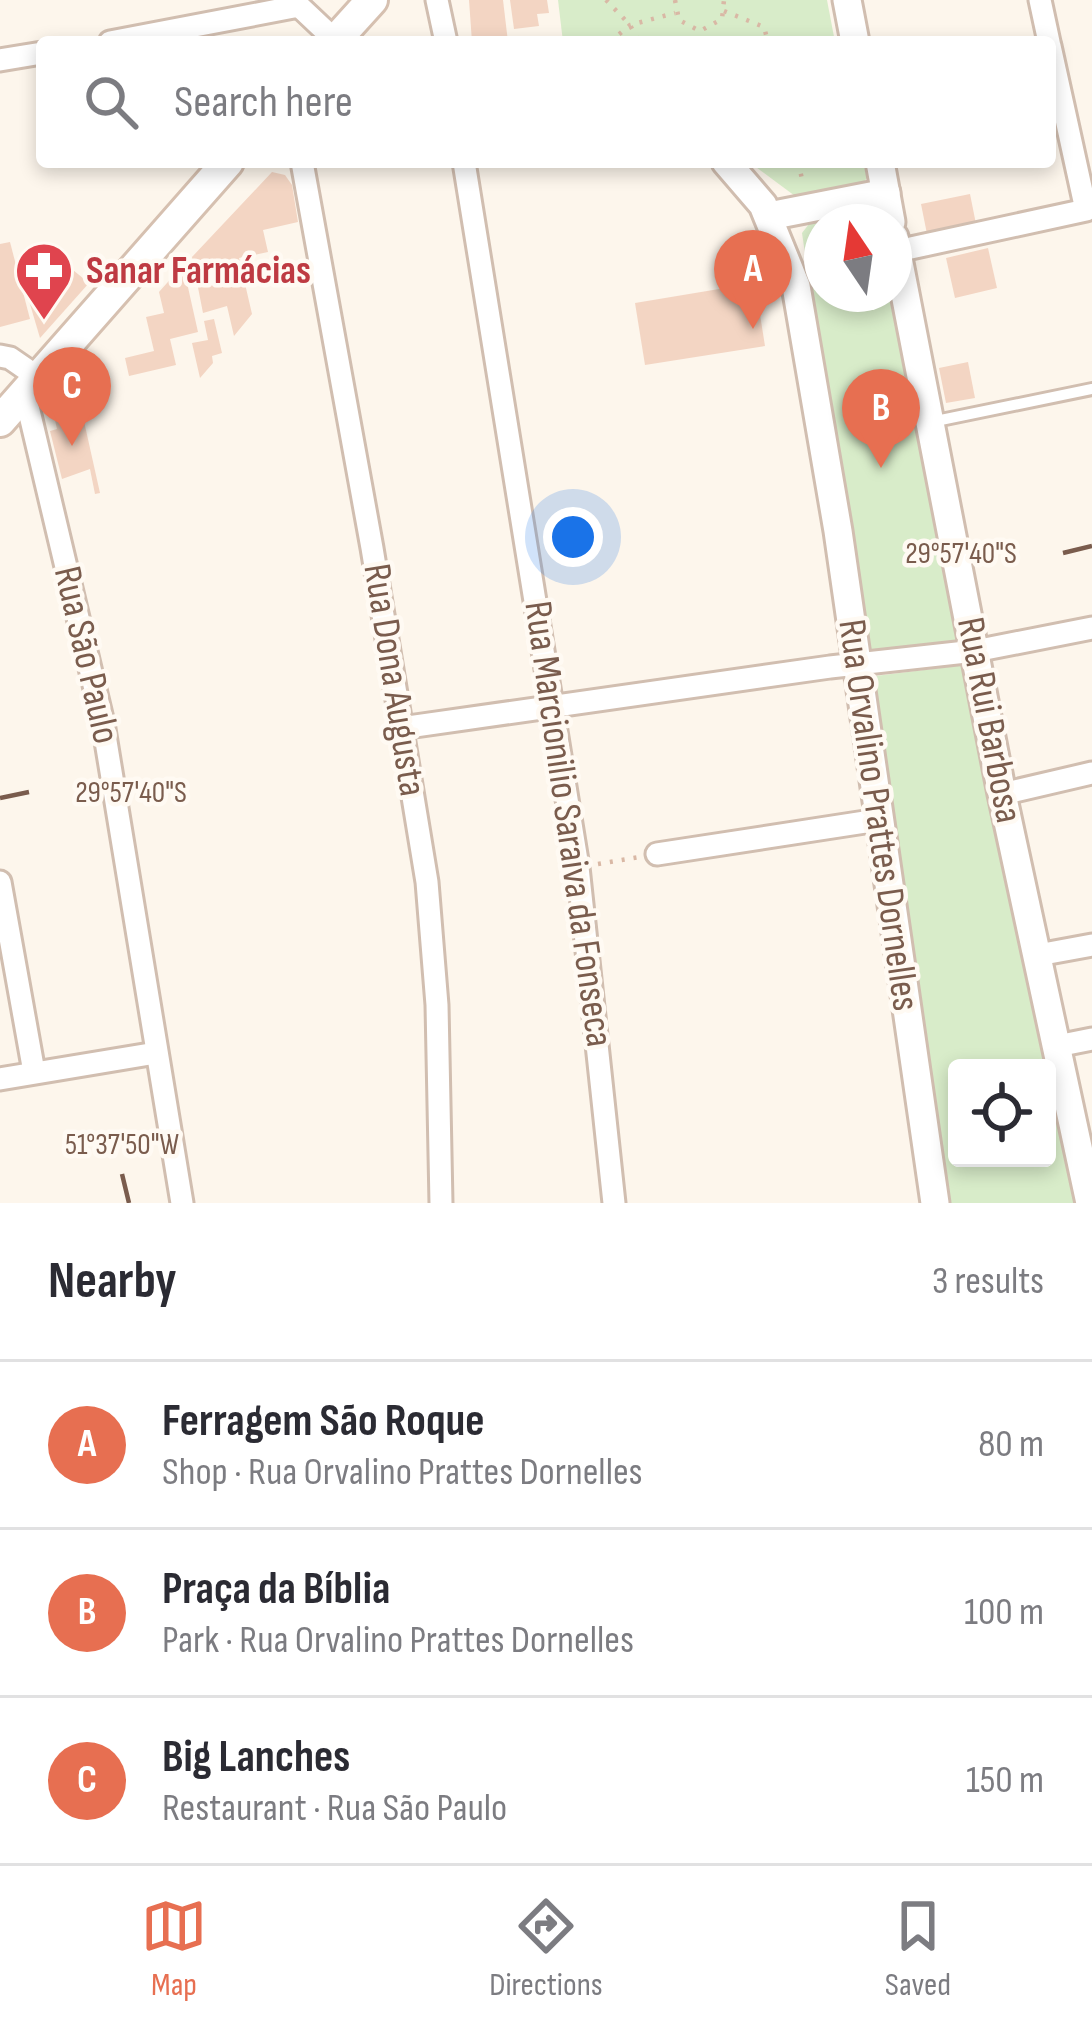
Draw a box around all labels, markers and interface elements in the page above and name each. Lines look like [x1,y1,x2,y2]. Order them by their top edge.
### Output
search box [36,36,1056,168]
icon: search [78,69,144,135]
text: Search here [174,75,353,130]
north arrow [804,204,912,312]
pin: A [714,230,792,329]
pharmacy icon: Sanar Farmácias [13,240,75,322]
place label: Sanar Farmácias [86,248,311,295]
pin: C [33,347,111,446]
pin: B [842,369,920,468]
your location [543,507,603,567]
text: 29°57'40"S [905,536,1017,572]
street label: Rua Dona Augusta [352,561,436,799]
street label: Rua São Paulo [43,562,129,748]
street label: Rua Marcionilio Saraiva da Fonseca [513,598,623,1050]
street label: Rua Rui Barbosa [946,613,1032,827]
street label: Rua Orvalino Prattes Dornelles [827,616,929,1014]
text: 29°57'40"S [75,775,187,811]
map controls [948,1059,1056,1167]
button: locate [948,1059,1056,1167]
text: 51°37'50"W [65,1127,179,1163]
text: Nearby [48,1251,177,1312]
text: 3 results [932,1258,1044,1305]
text: Ferragem São Roque [162,1394,484,1449]
text: A [78,1421,96,1468]
text: 80 m [978,1421,1044,1468]
text: Shop · Rua Orvalino Prattes Dornelles [162,1449,643,1496]
text: Praça da Bíblia [162,1562,390,1617]
text: B [78,1589,96,1636]
text: 100 m [964,1589,1044,1636]
text: Park · Rua Orvalino Prattes Dornelles [162,1617,634,1664]
text: Big Lanches [162,1730,350,1785]
text: C [77,1757,97,1804]
text: 150 m [966,1757,1044,1804]
text: Restaurant · Rua São Paulo [162,1785,507,1832]
tab: Map [141,1893,207,2005]
tab: Directions [489,1893,603,2005]
tab: Saved [885,1893,951,2005]

